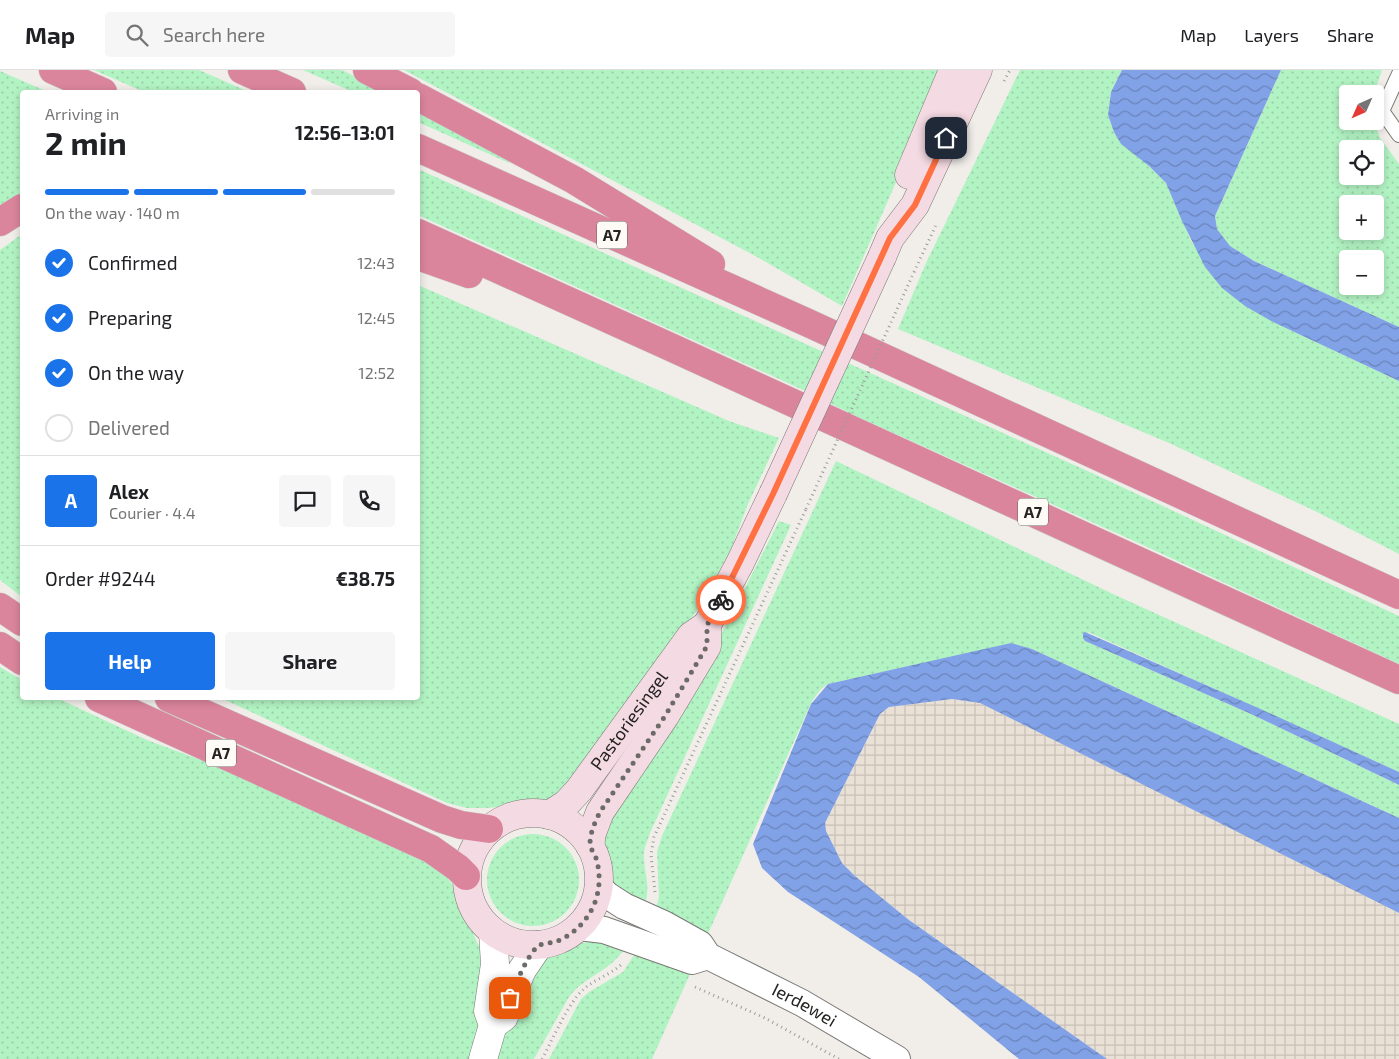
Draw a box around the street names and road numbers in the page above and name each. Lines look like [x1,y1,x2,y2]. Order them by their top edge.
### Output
road number: A7 [597,222,627,248]
road number: A7 [1018,498,1048,526]
street label: Pastoriesingel [585,666,672,774]
road number: A7 [206,740,236,766]
street label: Ierdewei [769,978,841,1031]

